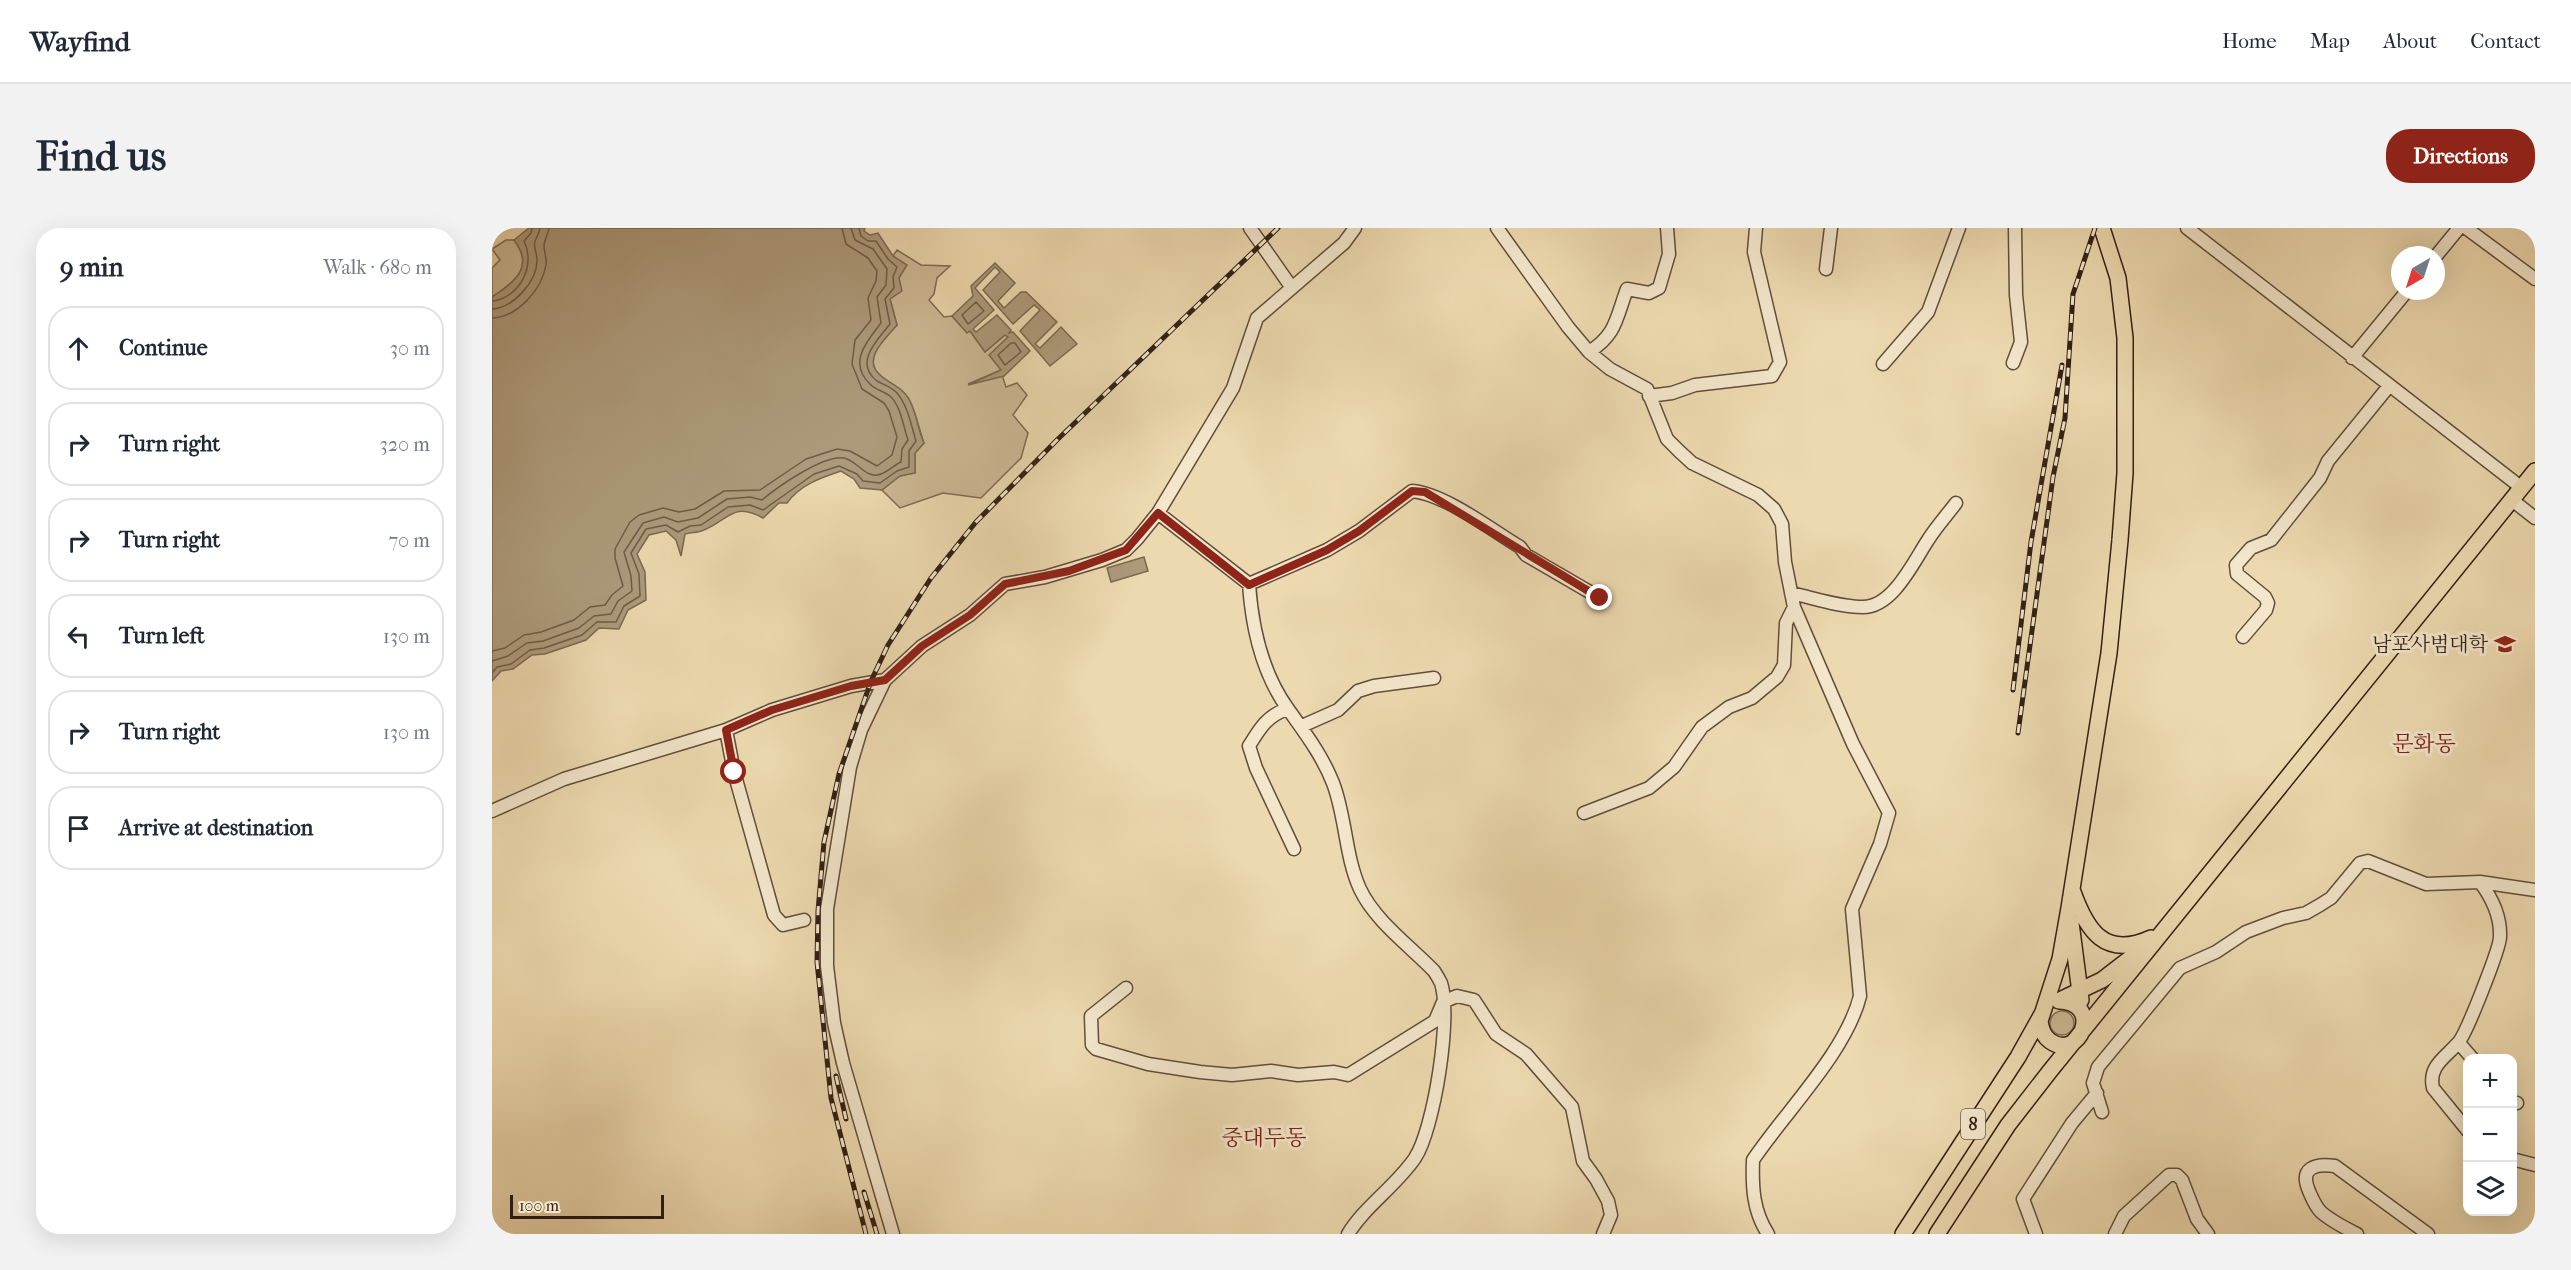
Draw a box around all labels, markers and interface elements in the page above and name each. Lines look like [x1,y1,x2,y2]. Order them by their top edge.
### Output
text: Wayfind [30,25,130,58]
text: Home [2222,29,2277,53]
text: Map [2310,29,2350,53]
text: About [2383,29,2437,53]
text: Contact [2470,29,2541,53]
button: Directions [2386,129,2535,183]
text: Find us [36,132,166,181]
north arrow [2391,246,2445,300]
text: 9 min [60,252,124,283]
text: Walk · 680 m [323,256,432,279]
icon: ahead [62,332,95,365]
text: Continue [119,335,208,361]
text: 30 m [390,337,430,360]
icon: right [62,428,95,461]
text: Turn right [119,431,220,457]
text: 320 m [380,433,430,456]
icon: right [62,524,95,557]
text: Turn right [119,527,220,553]
text: 70 m [388,529,430,552]
route end [1586,584,1612,610]
icon: left [62,620,95,653]
text: Turn left [119,623,205,649]
text: 130 m [383,625,430,648]
school or university icon: 남포사범대학 [2493,632,2517,656]
place label: 남포사범대학 [2372,633,2489,656]
icon: right [62,716,95,749]
text: Turn right [119,719,220,745]
text: 130 m [383,721,430,744]
district label: 문화동 [2392,731,2456,757]
route start [720,758,746,784]
icon: arrive [62,812,95,845]
text: Arrive at destination [119,815,313,841]
map controls [2463,1054,2517,1216]
button: + [2463,1054,2517,1108]
button: − [2463,1108,2517,1162]
road number: 8 [1961,1109,1985,1139]
district label: 중대두동 [1221,1125,1307,1151]
button: layers [2463,1162,2517,1216]
scale bar [510,1192,664,1220]
text: 100 m [519,1196,559,1215]

